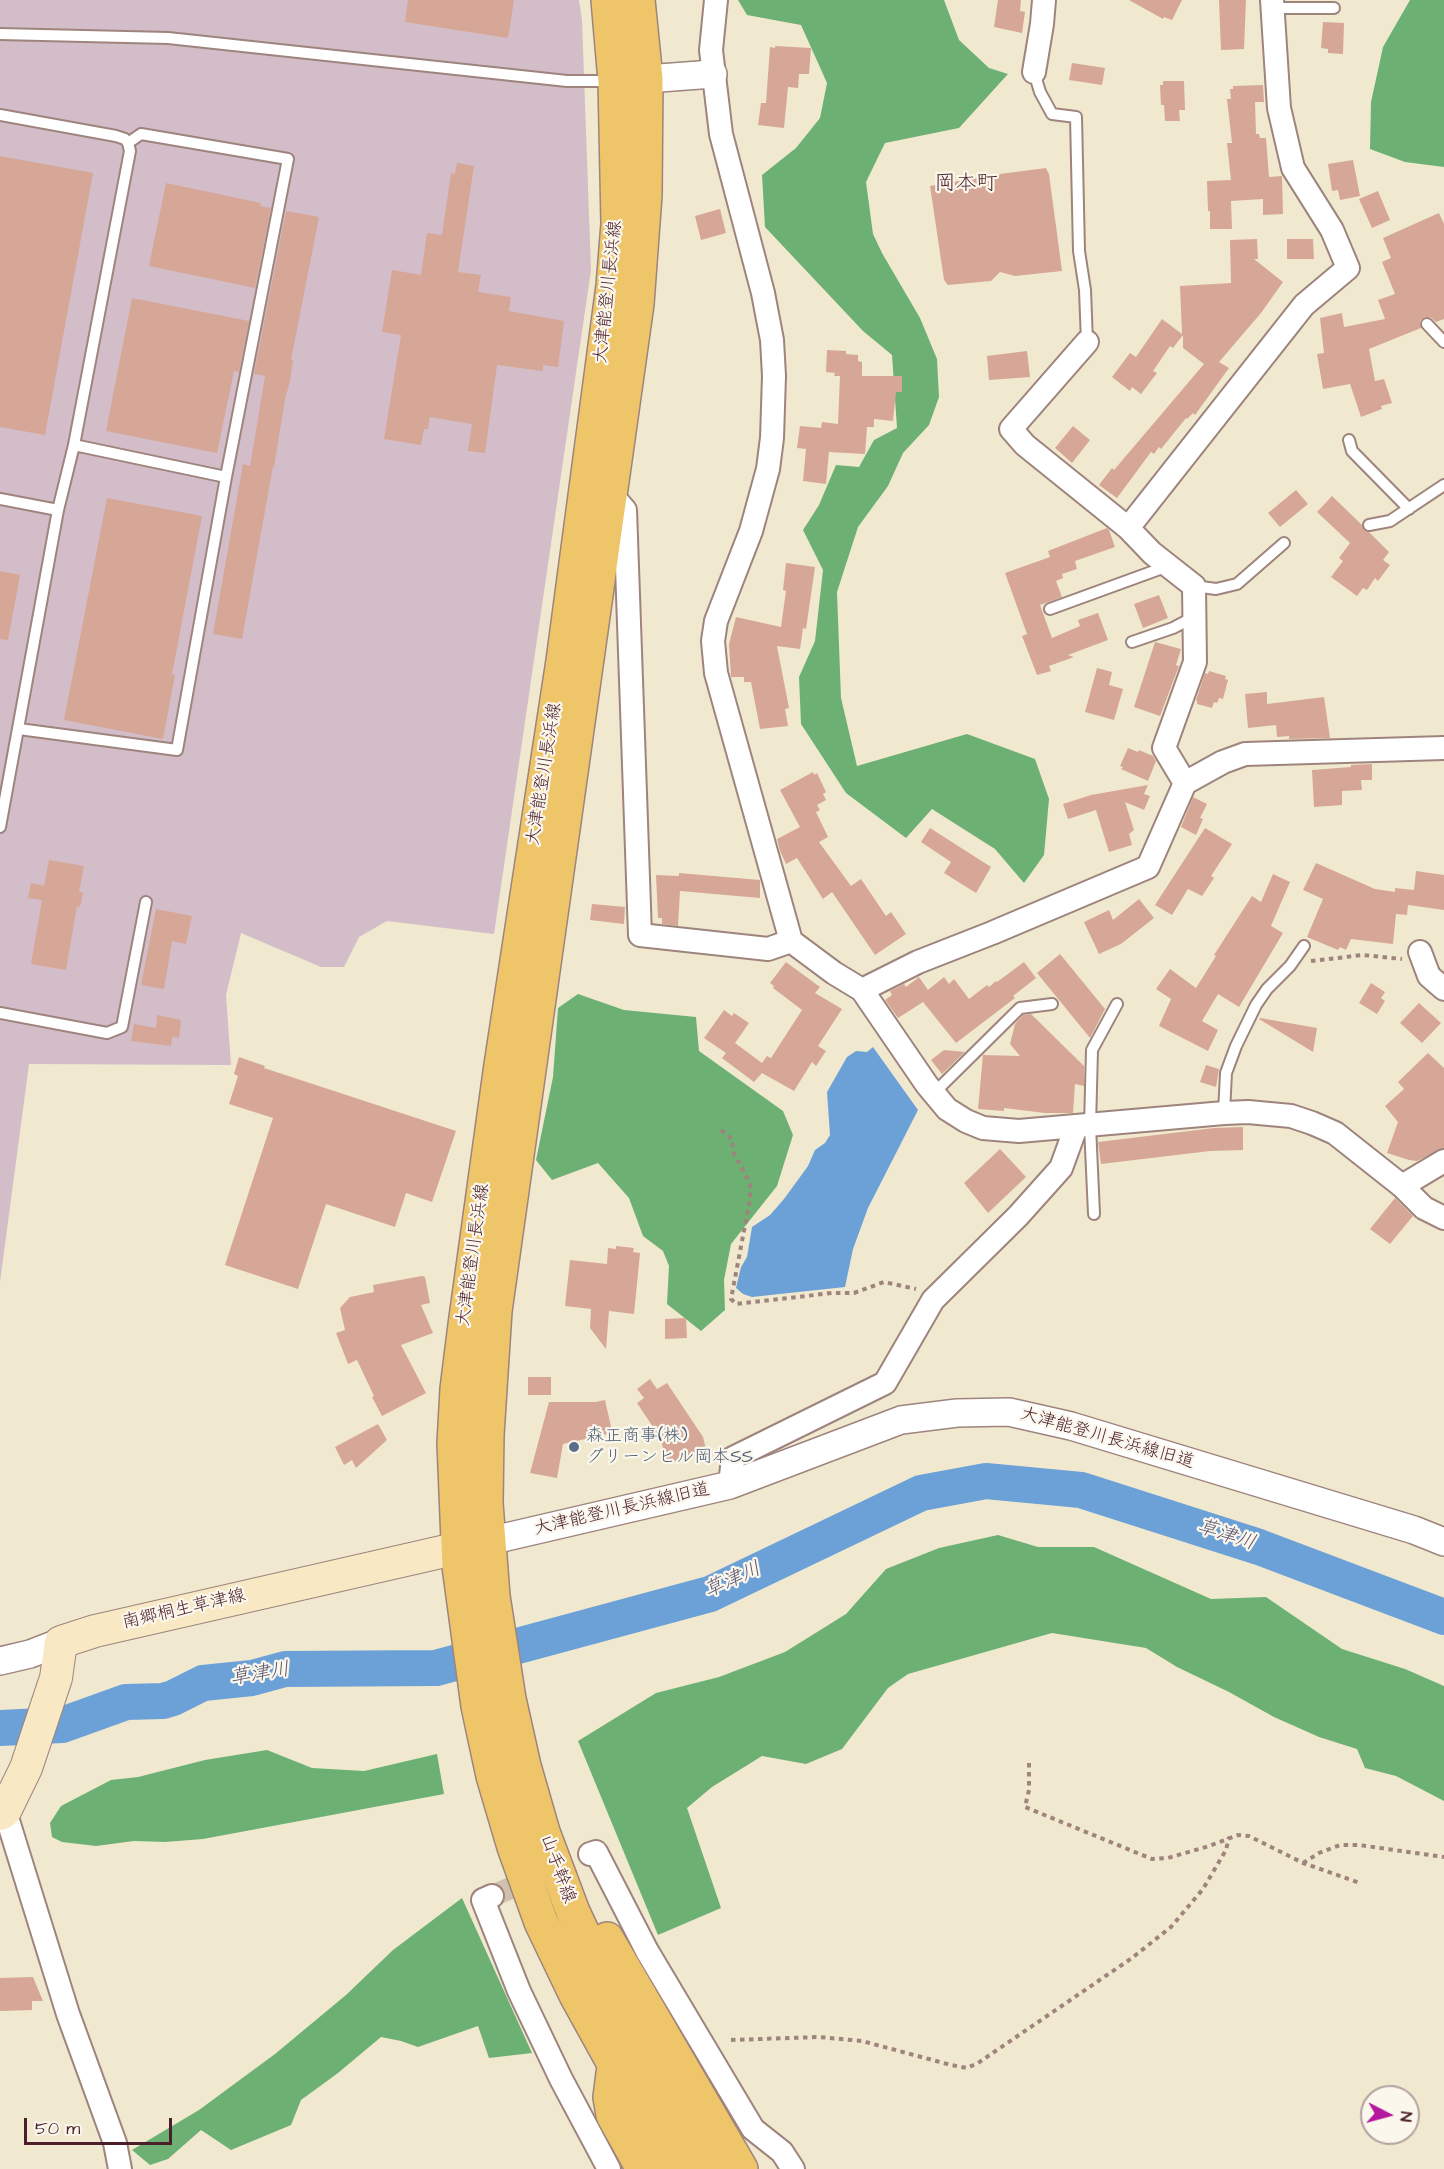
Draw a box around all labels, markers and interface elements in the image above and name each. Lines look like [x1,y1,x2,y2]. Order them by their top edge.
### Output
district label: 岡本町 [935,172,997,198]
street label: 大津能登川長浜線 [591,219,627,365]
street label: 大津能登川長浜線 [523,701,567,847]
street label: 大津能登川長浜線 [453,1182,495,1328]
street label: 大津能登川長浜線旧道 [1018,1404,1196,1474]
place label: 森正商事(株) グリーンヒル岡本SS [586,1426,753,1468]
marker: 森正商事(株) グリーンヒル岡本SS [567,1440,581,1454]
street label: 大津能登川長浜線旧道 [532,1479,712,1541]
water label: 草津川 [1194,1515,1258,1557]
water label: 草津川 [701,1558,765,1604]
street label: 南郷桐生草津線 [120,1585,248,1635]
water label: 草津川 [228,1658,292,1692]
street label: 山手幹線 [535,1831,579,1907]
north arrow [1360,2085,1420,2145]
scale bar [27,2106,176,2144]
text: N [1394,2111,1417,2123]
text: 50 m [35,2116,80,2141]

